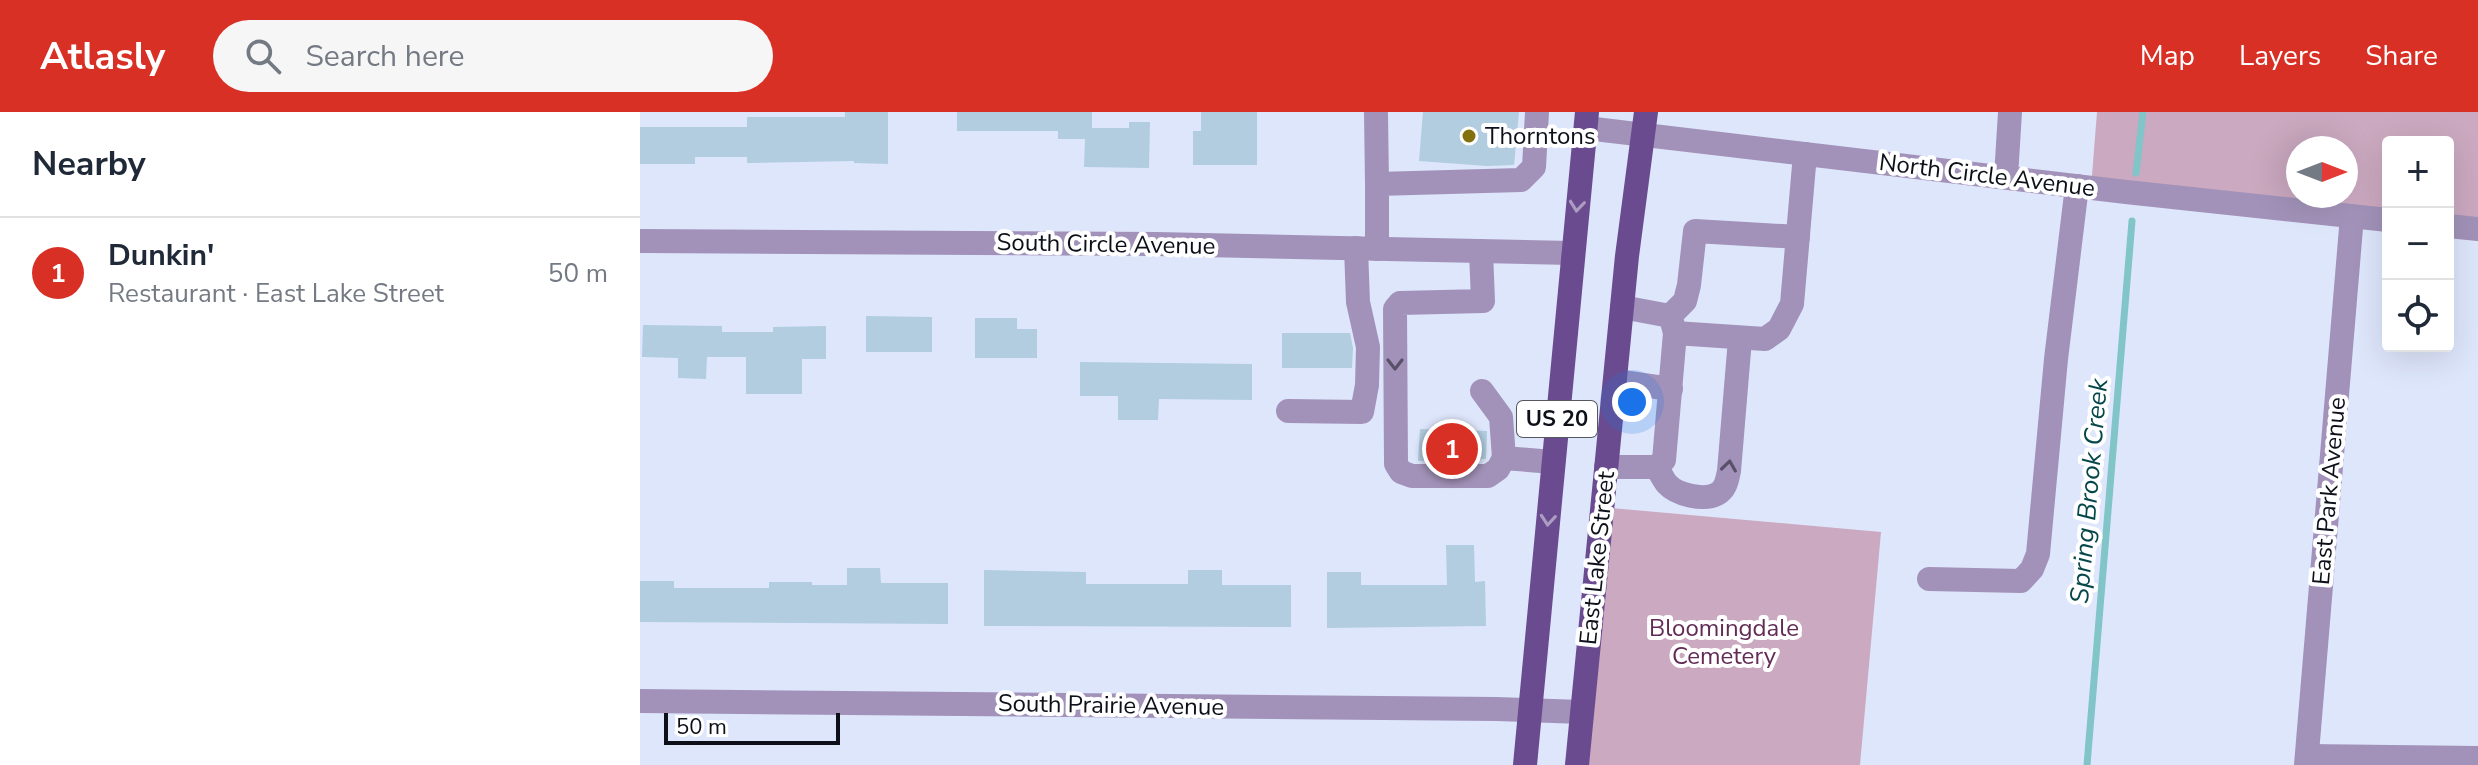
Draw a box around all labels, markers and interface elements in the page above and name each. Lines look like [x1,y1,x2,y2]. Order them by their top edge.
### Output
search box [213,20,773,92]
text: Atlasly [40,31,165,82]
icon: search [241,34,285,78]
text: Search here [305,36,464,77]
text: Map [2140,37,2195,75]
text: Layers [2239,37,2321,75]
text: Share [2365,37,2438,75]
place label: Thorntons [1485,120,1595,152]
marker: Thorntons [1460,127,1478,145]
north arrow [2286,136,2358,208]
map controls [2382,136,2454,352]
button: + [2382,136,2454,208]
text: Nearby [32,141,146,187]
street label: North Circle Avenue [1877,146,2097,204]
one-way arrow [1569,199,1586,212]
button: − [2382,208,2454,280]
street label: South Circle Avenue [996,226,1216,262]
text: Dunkin' [108,235,214,276]
text: 1 [50,256,66,291]
text: 50 m [548,256,608,291]
text: Restaurant · East Lake Street [108,276,444,311]
button: locate [2382,280,2454,352]
one-way arrow [1386,358,1404,371]
water label: Spring Brook Creek [2062,376,2116,605]
your location [1612,382,1652,422]
street label: East Park Avenue [2305,396,2353,586]
road number: US 20 [1517,401,1597,437]
pin: 1 [1426,419,1478,479]
one-way arrow [1720,459,1737,472]
street label: East Lake Street [1572,469,1622,646]
one-way arrow [1540,514,1557,527]
park label: Bloomingdale Cemetery [1649,612,1799,672]
street label: South Prairie Avenue [998,687,1224,723]
scale bar [664,709,840,745]
text: 50 m [676,712,727,742]

